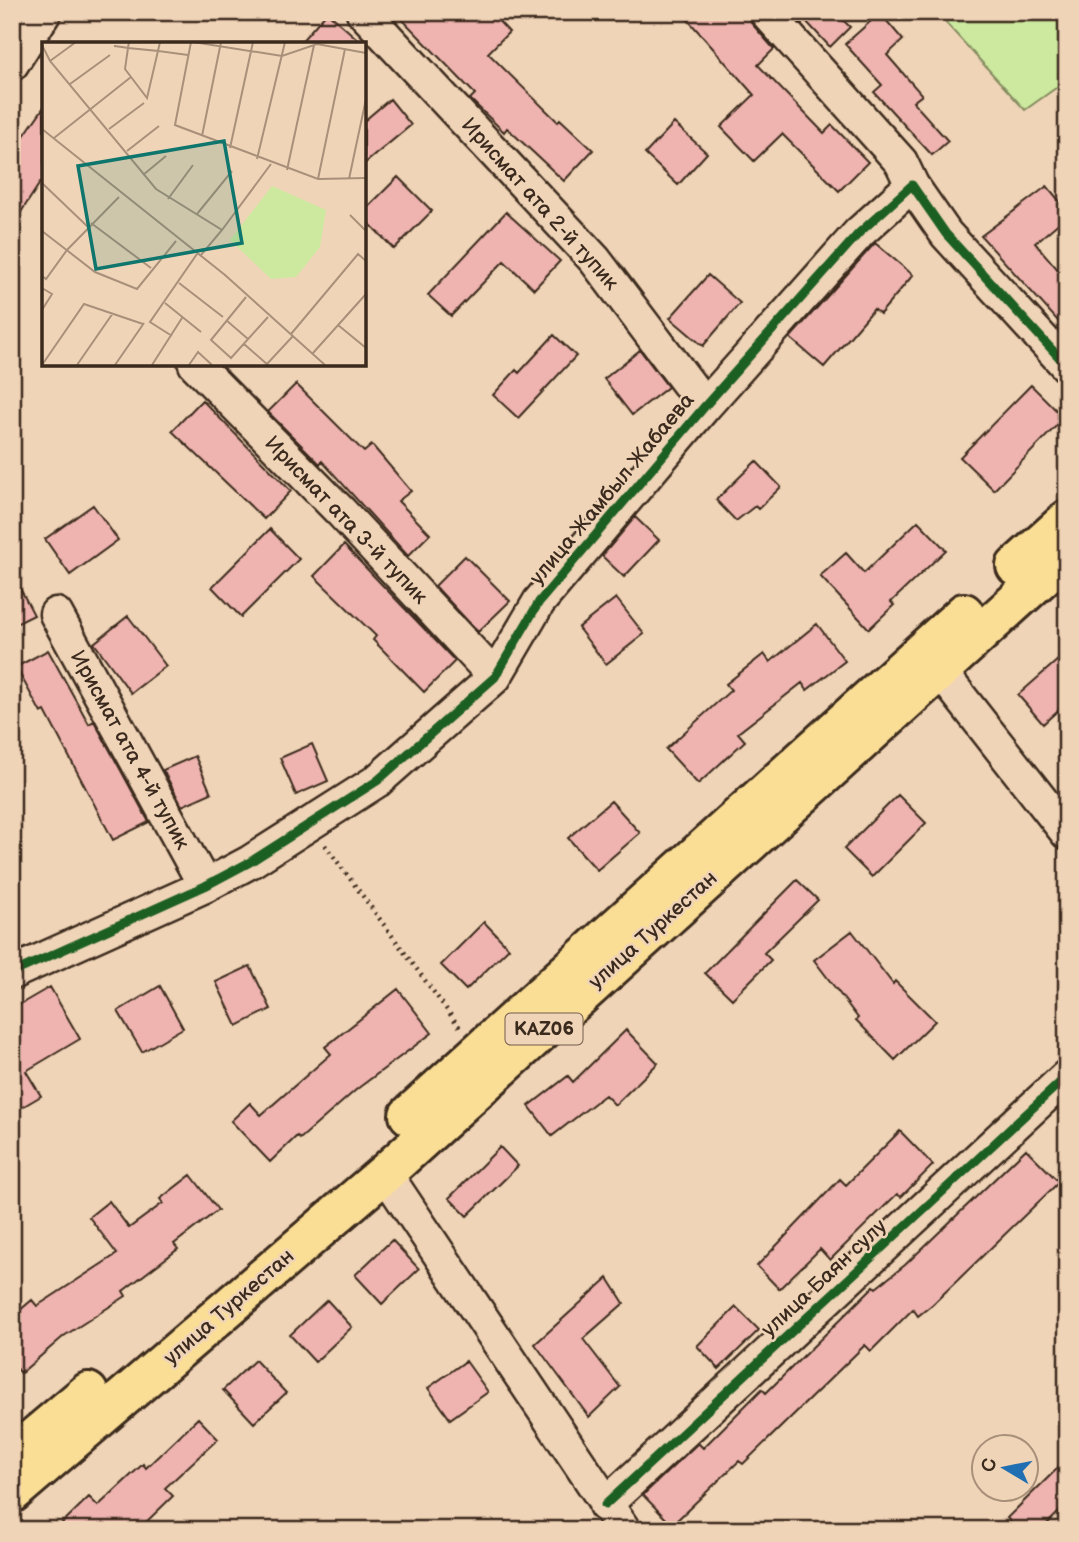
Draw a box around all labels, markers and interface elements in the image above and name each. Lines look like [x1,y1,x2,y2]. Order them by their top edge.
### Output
inset map [42,42,366,366]
street label: Ирисмат ата 2-й тупик [456,113,624,295]
street label: улица Жамбыл Жабаева [525,388,700,590]
street label: Ирисмат ата 3-й тупик [259,431,433,609]
street label: Ирисмат ата 4-й тупик [65,646,195,854]
street label: улица Туркестан [584,866,722,994]
road number: KАZ06 [505,1014,582,1044]
street label: улица Баян сулу [756,1214,892,1342]
street label: улица Туркестан [159,1244,299,1370]
north arrow [970,1434,1040,1504]
text: С [977,1457,1002,1474]

